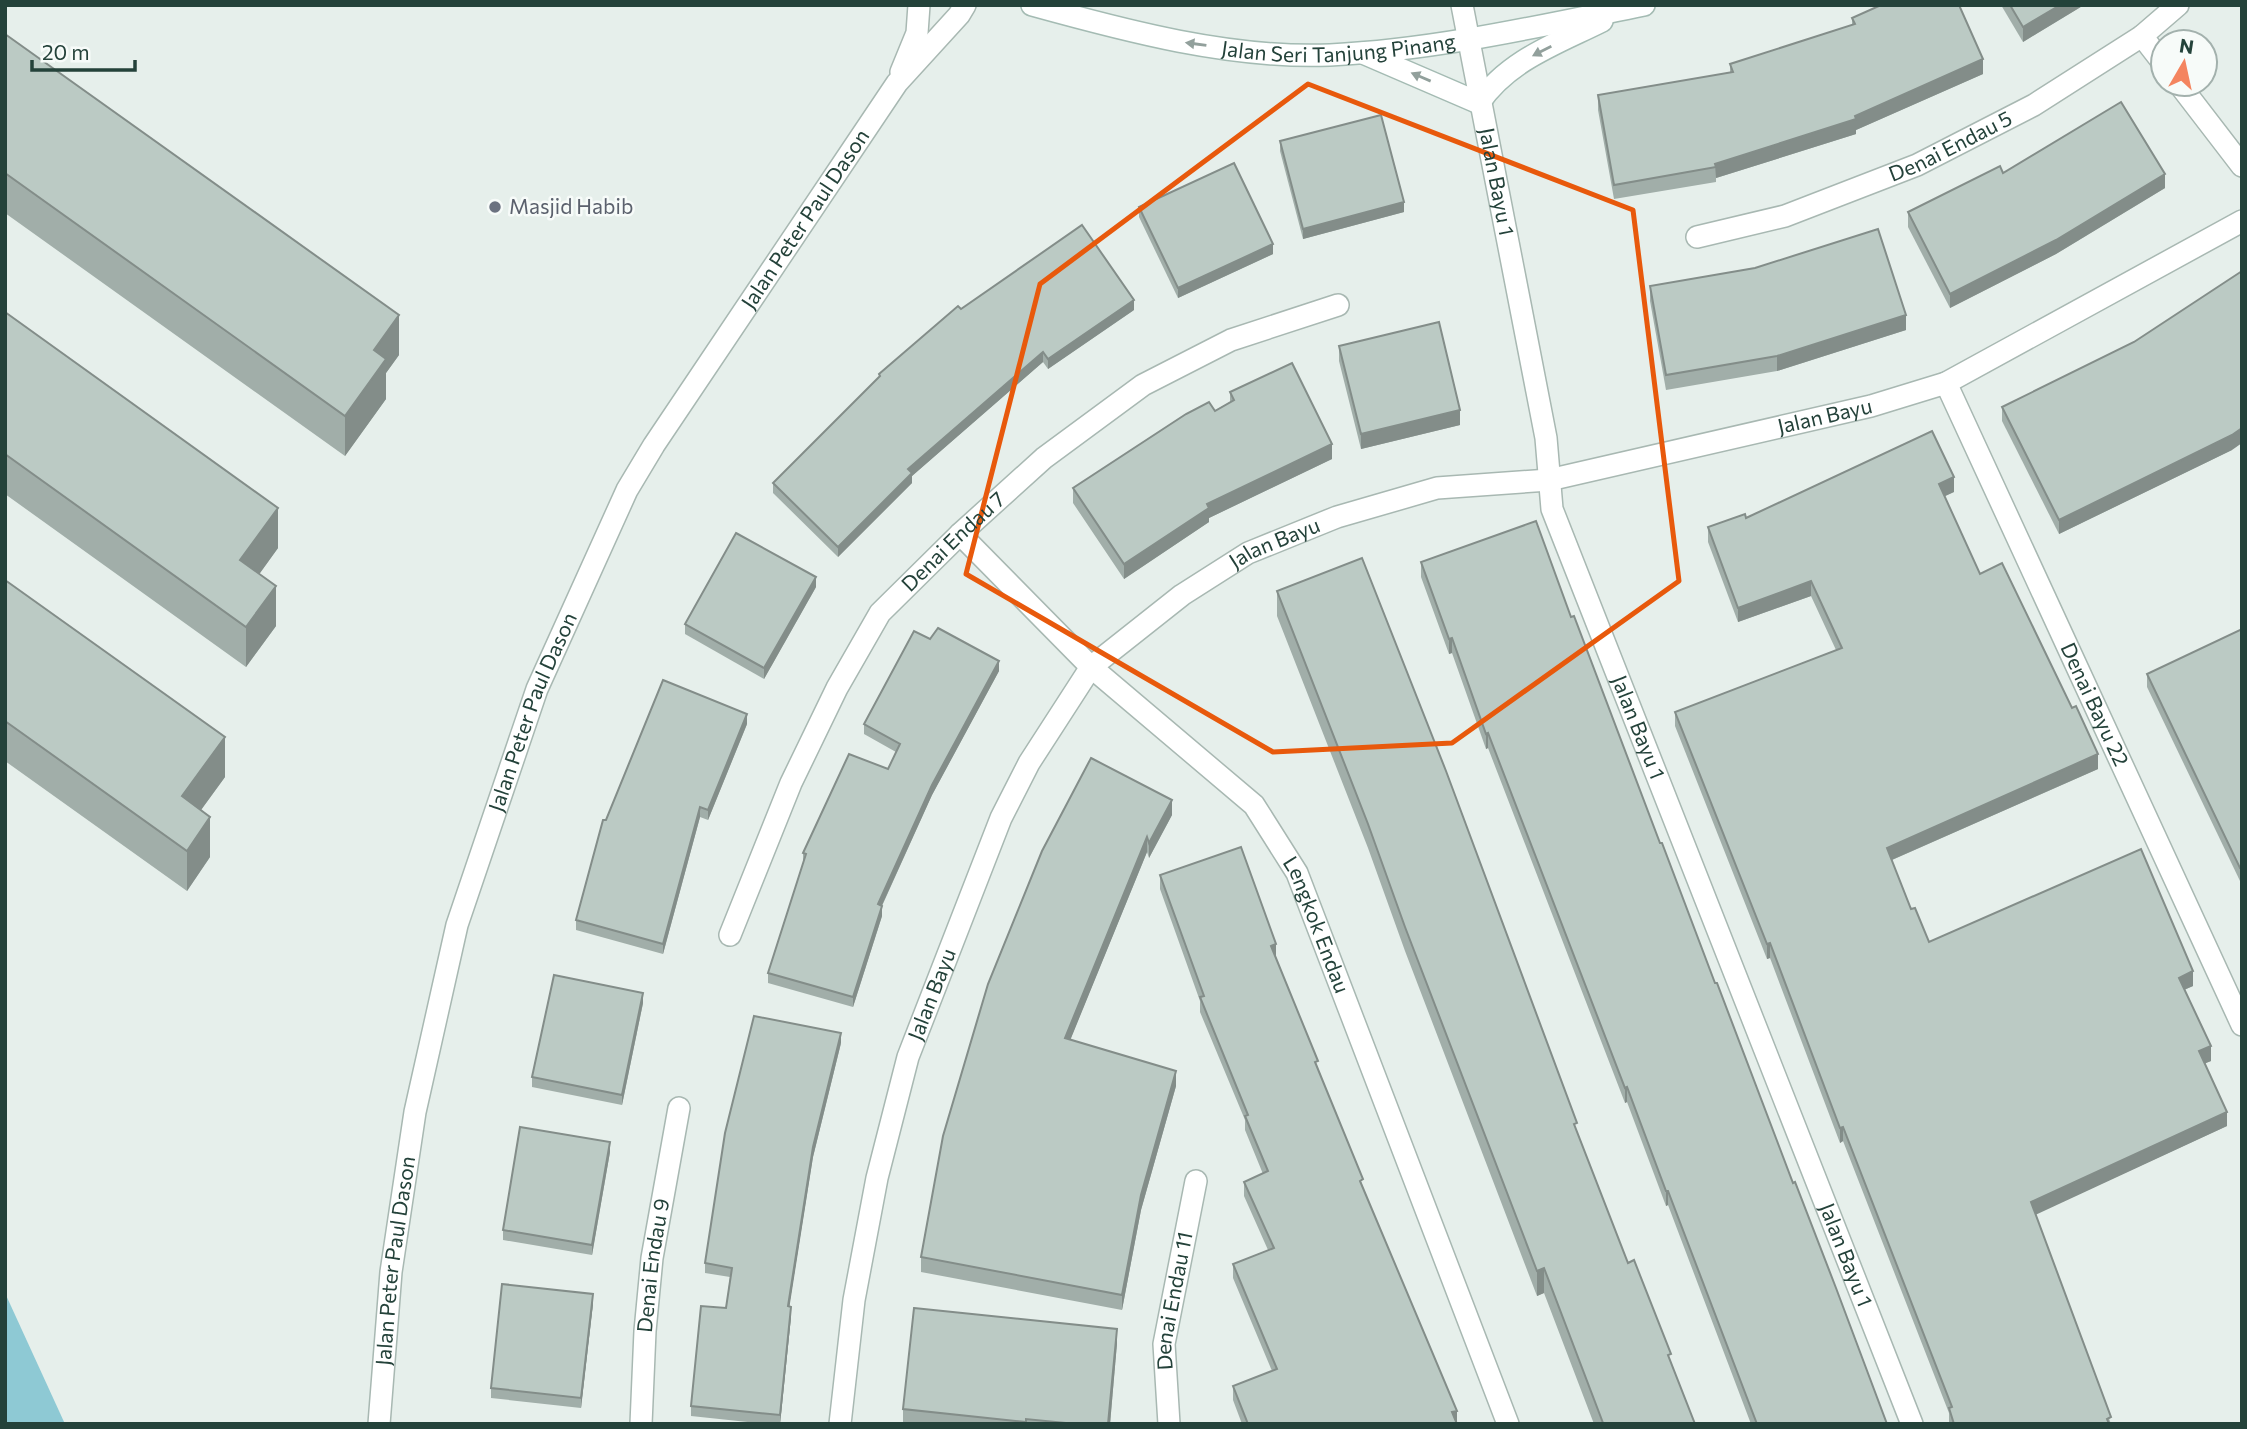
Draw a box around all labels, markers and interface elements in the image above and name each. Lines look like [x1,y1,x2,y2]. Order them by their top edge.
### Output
scale bar [32,28,135,72]
street label: Jalan Seri Tanjung Pinang [1220,28,1457,66]
north arrow [2149,28,2219,98]
text: N [2178,33,2196,58]
one-way arrow [1185,38,1207,49]
text: 20 m [42,39,90,64]
one-way arrow [1532,45,1552,56]
one-way arrow [1410,71,1431,82]
street label: Denai Endau 5 [1885,105,2016,186]
street label: Jalan Peter Paul Dason [735,124,874,313]
street label: Jalan Bayu 1 [1475,125,1520,238]
place label: Masjid Habib [509,193,633,218]
marker: Masjid Habib [487,199,503,215]
street label: Jalan Bayu [1775,392,1874,438]
street label: Denai Endau 7 [895,486,1009,596]
street label: Jalan Bayu [1224,511,1323,573]
street label: Jalan Peter Paul Dason [482,608,581,814]
street label: Denai Bayu 22 [2056,638,2135,770]
street label: Jalan Bayu 1 [1608,671,1671,782]
street label: Lengkok Endau [1279,851,1356,996]
street label: Jalan Bayu [902,944,960,1043]
street label: Jalan Peter Paul Dason [370,1154,419,1367]
street label: Denai Endau 9 [631,1196,673,1334]
street label: Jalan Bayu 1 [1815,1199,1879,1310]
street label: Denai Endau 11 [1150,1229,1197,1371]

